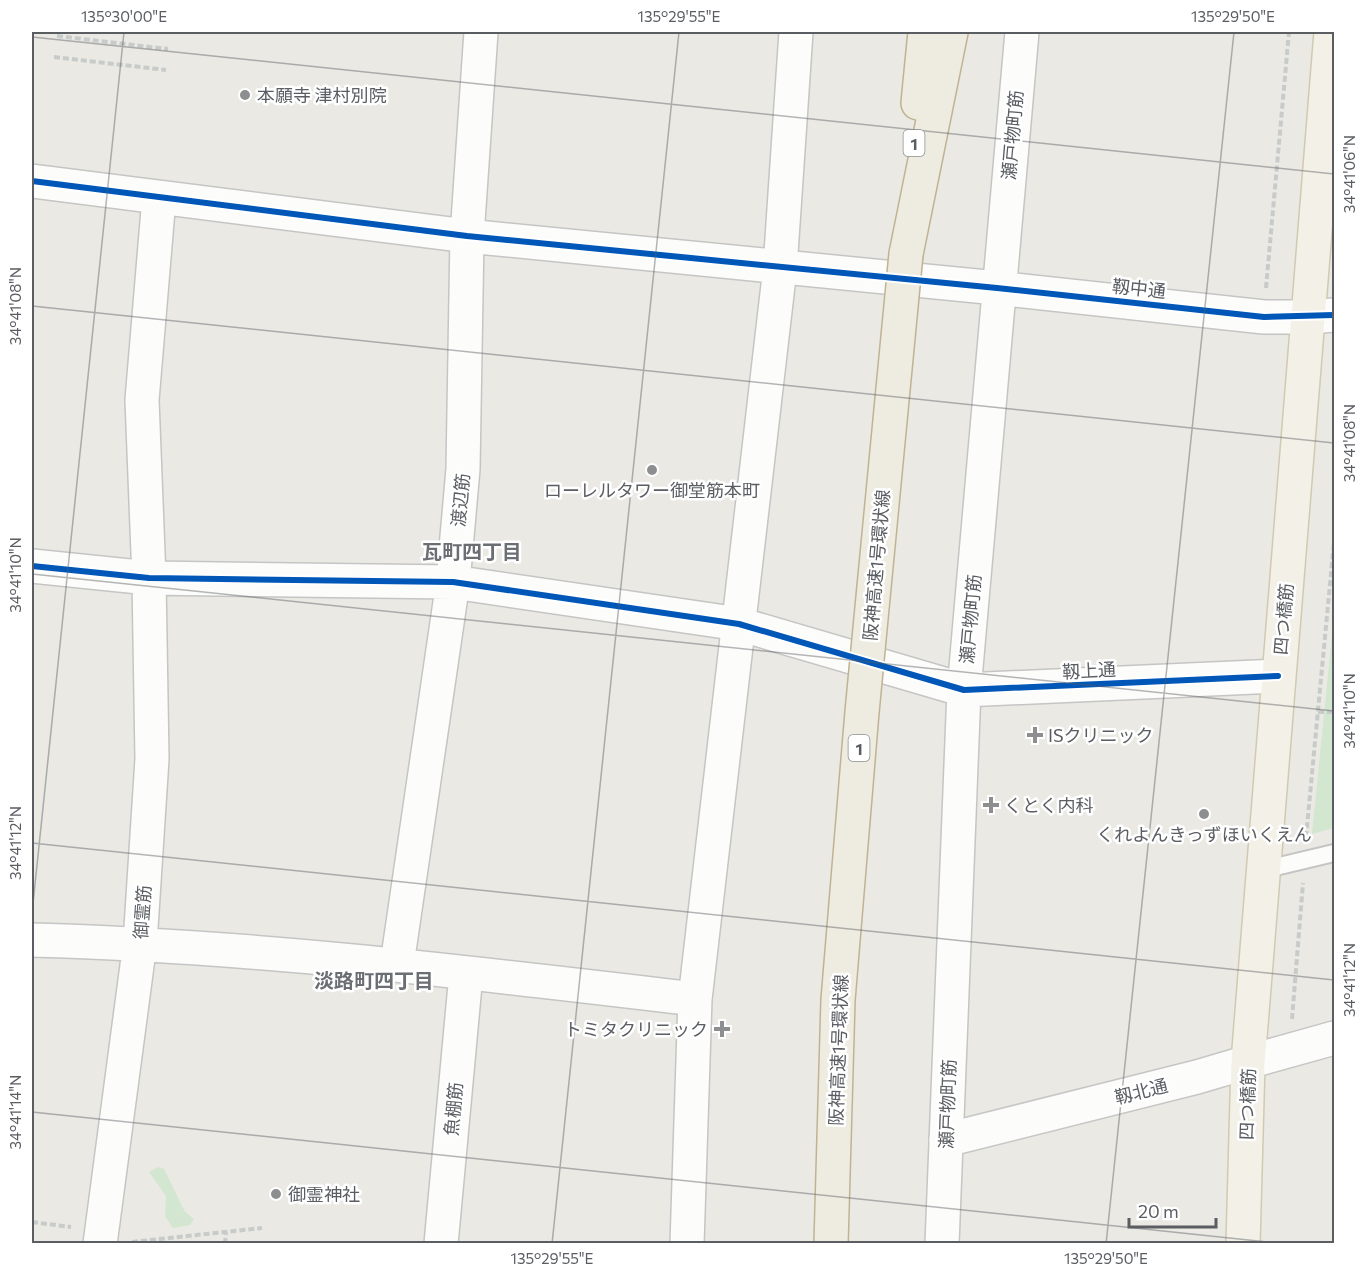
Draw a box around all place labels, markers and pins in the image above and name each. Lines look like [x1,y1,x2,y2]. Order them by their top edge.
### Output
place label: 本願寺 津村別院 [257,84,386,106]
marker: 本願寺 津村別院 [238,88,252,102]
marker: ローレルタワー御堂筋本町 [645,463,659,477]
place label: ローレルタワー御堂筋本町 [544,479,760,501]
place label: ISクリニック [1048,724,1154,746]
marker: ISクリニック [1026,726,1044,744]
place label: くとく内科 [1004,794,1093,816]
marker: くとく内科 [982,796,1000,814]
marker: くれよんきっずほいくえん [1197,807,1211,821]
place label: くれよんきっずほいくえん [1096,823,1312,845]
place label: トミタクリニック [564,1018,708,1040]
marker: トミタクリニック [713,1020,731,1038]
place label: 御霊神社 [288,1183,360,1205]
marker: 御霊神社 [269,1187,283,1201]

